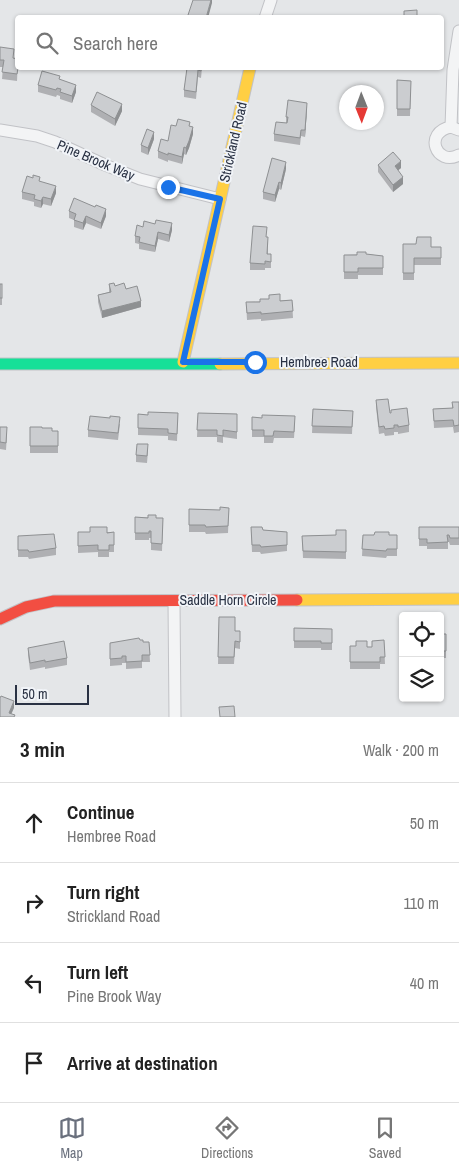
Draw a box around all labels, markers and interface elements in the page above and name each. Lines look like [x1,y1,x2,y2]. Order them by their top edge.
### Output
search box [15,15,444,70]
icon: search [33,29,61,57]
text: Search here [73,30,158,56]
north arrow [339,85,384,130]
street label: Strickland Road [215,100,251,184]
street label: Pine Brook Way [54,136,138,185]
route end [157,176,180,199]
route start [244,351,267,374]
street label: Hembree Road [280,353,358,371]
street label: Saddle Horn Circle [180,591,276,609]
map controls [399,612,444,702]
button: locate [399,612,444,657]
button: layers [399,657,444,702]
scale bar [15,682,89,705]
text: 50 m [22,685,48,703]
text: 3 min [20,735,65,764]
text: Walk · 200 m [363,739,439,761]
text: Continue [67,799,135,825]
icon: ahead [20,809,48,837]
text: 50 m [410,812,439,834]
text: Hembree Road [67,825,156,847]
text: Turn right [67,879,139,905]
icon: right [20,889,48,917]
text: 110 m [403,892,439,914]
text: Strickland Road [67,905,160,927]
text: Turn left [67,959,128,985]
icon: left [20,969,48,997]
text: 40 m [410,972,439,994]
text: Pine Brook Way [67,985,161,1007]
icon: arrive [20,1049,48,1077]
text: Arrive at destination [67,1050,218,1076]
tab: Map [58,1114,86,1162]
tab: Directions [201,1114,253,1162]
tab: Saved [369,1114,401,1162]

